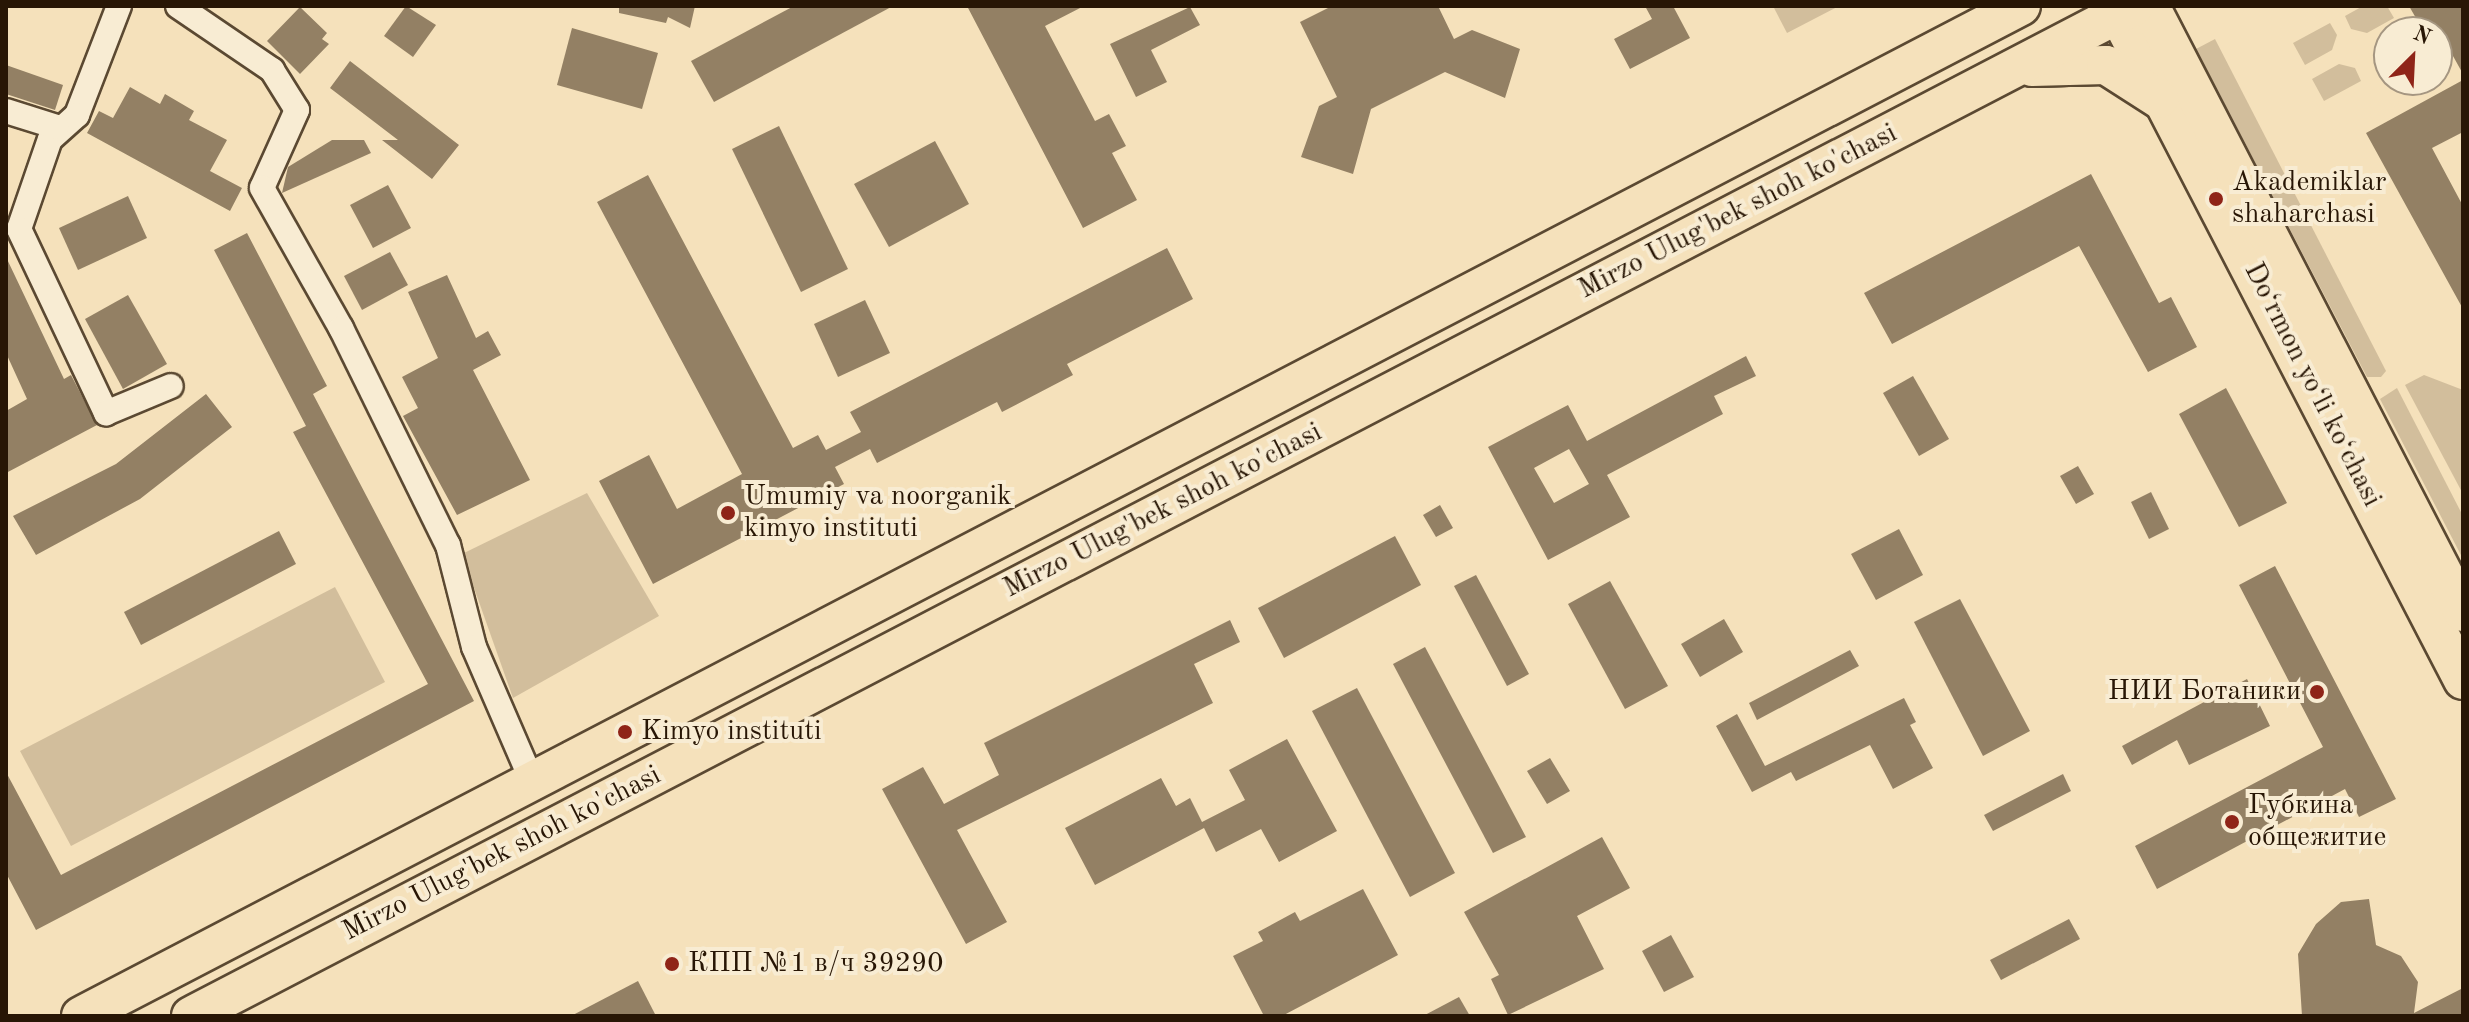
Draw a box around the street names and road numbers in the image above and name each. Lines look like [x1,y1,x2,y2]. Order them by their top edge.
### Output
street label: Mirzo Ulug'bek shoh ko'chasi [1573,117,1903,307]
street label: Do‘rmon yo‘li ko‘chasi [2236,257,2388,513]
street label: Mirzo Ulug'bek shoh ko'chasi [998,416,1328,606]
street label: Mirzo Ulug'bek shoh ko'chasi [337,759,667,949]

